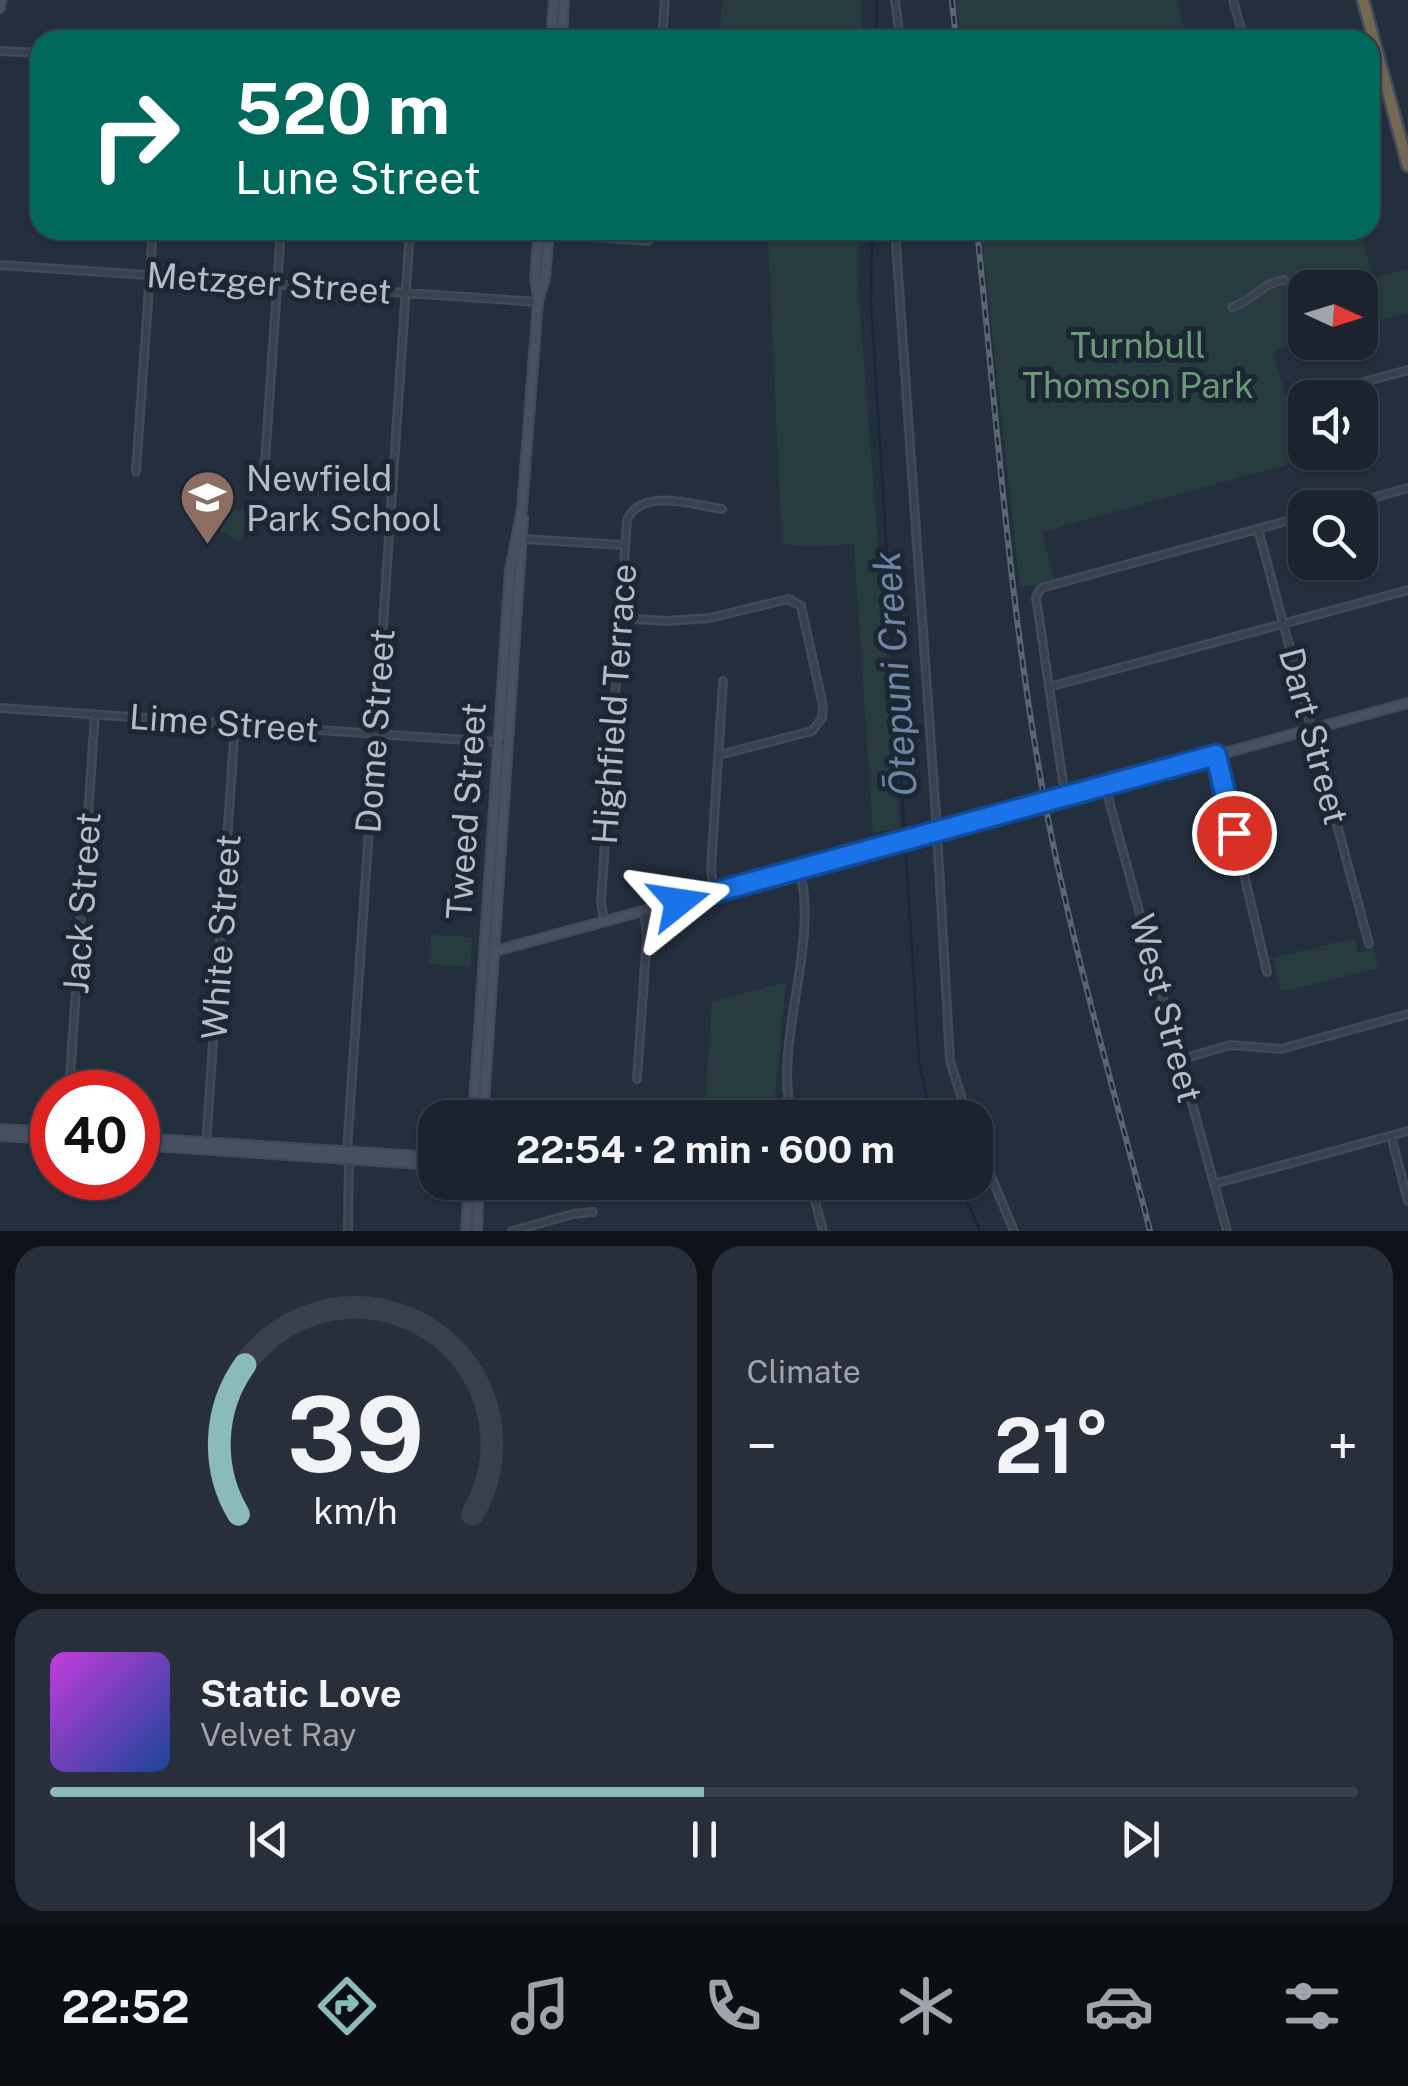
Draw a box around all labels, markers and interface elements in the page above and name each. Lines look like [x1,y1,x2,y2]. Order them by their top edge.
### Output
text: 520 m [235,67,450,150]
icon: right [70,70,200,200]
text: Lune Street [235,151,481,204]
street label: Metzger Street [145,254,393,312]
north arrow [1288,270,1378,360]
map controls [1288,270,1378,580]
park label: Turnbull Thomson Park [1022,325,1254,406]
button: sound [1288,380,1378,470]
place label: Newfield Park School [246,458,442,539]
school or university icon: Newfield Park School [177,468,237,547]
button: search [1288,490,1378,580]
water label: Ōtepuni Creek [864,550,926,798]
street label: Highfield Terrace [584,562,644,846]
street label: Dome Street [347,627,403,835]
street label: Dart Street [1271,643,1357,829]
street label: Lime Street [128,696,320,750]
street label: Tweed Street [438,701,494,921]
pin [1192,791,1277,876]
icon: arrive [1207,806,1262,861]
street label: Jack Street [55,811,109,995]
street label: White Street [193,833,249,1041]
position arrow [627,850,731,954]
street label: West Street [1121,909,1211,1107]
speed limit sign: 40 [30,1070,160,1200]
text: 22:54 · 2 min · 600 m [516,1127,895,1172]
text: Climate [747,1353,861,1390]
text: 39 [287,1373,424,1495]
text: 21° [995,1402,1110,1490]
text: − [747,1414,777,1478]
text: + [1328,1414,1358,1478]
text: km/h [314,1490,398,1532]
text: Static Love [200,1671,402,1716]
text: Velvet Ray [200,1716,356,1753]
icon: previous [241,1812,296,1867]
icon: pause [677,1812,732,1867]
icon: next [1113,1812,1168,1867]
icon: directions [312,1971,382,2041]
icon: music [505,1971,575,2041]
icon: phone [698,1971,768,2041]
icon: climate [891,1971,961,2041]
icon: car [1084,1971,1154,2041]
icon: filters [1277,1971,1347,2041]
text: 22:52 [61,1980,190,2033]

